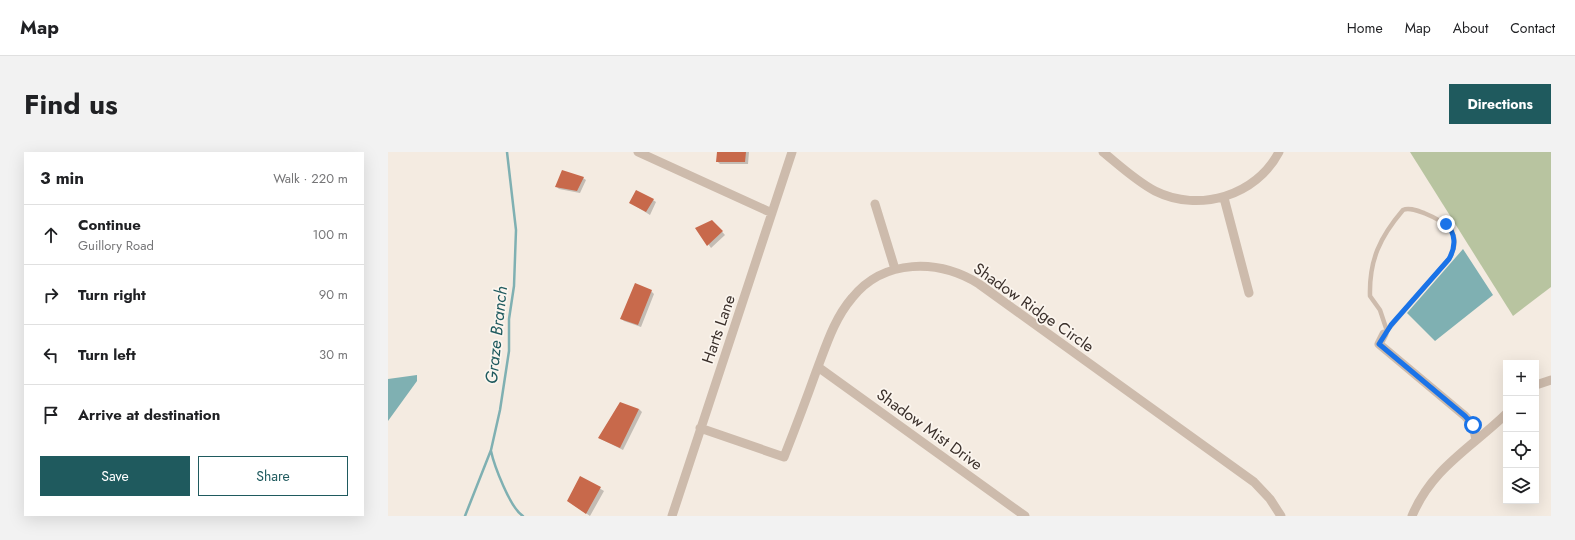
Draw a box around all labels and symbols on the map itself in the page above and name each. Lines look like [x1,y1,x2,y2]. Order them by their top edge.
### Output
route end [1437,215,1455,233]
street label: Shadow Ridge Circle [969,257,1099,358]
water label: Graze Branch [479,285,513,385]
street label: Harts Lane [696,292,741,367]
street label: Shadow Mist Drive [872,383,987,476]
route start [1464,416,1482,434]

